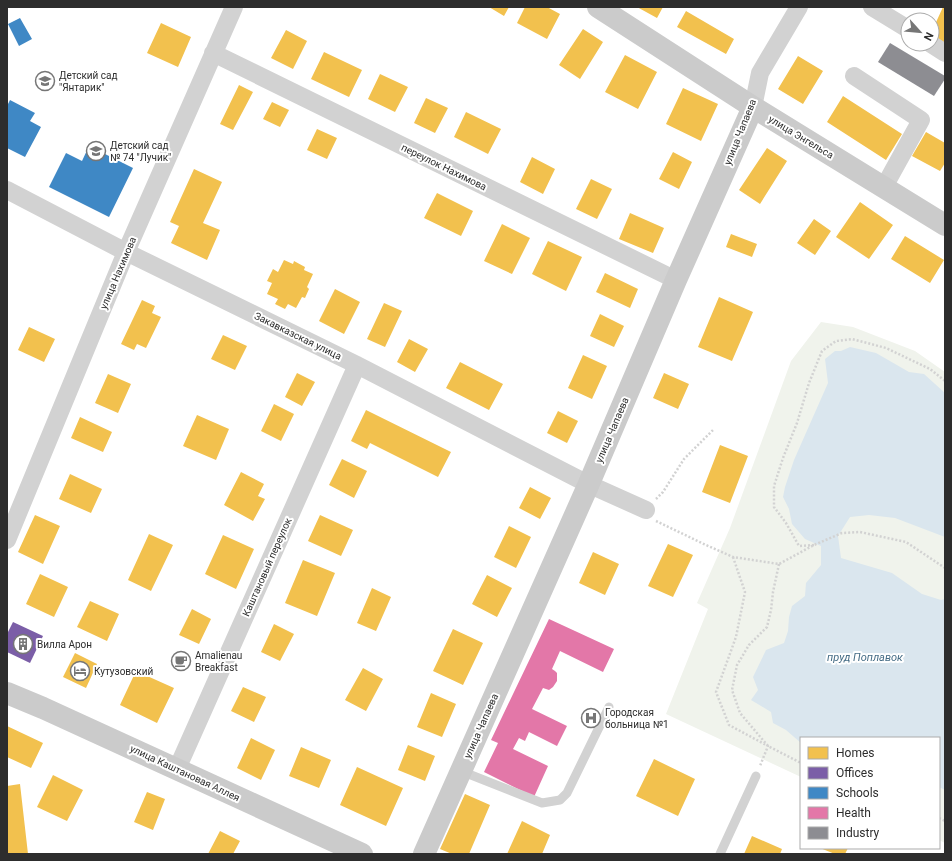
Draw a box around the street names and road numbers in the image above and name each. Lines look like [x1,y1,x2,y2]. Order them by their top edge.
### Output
street label: улица Чапаева [722,98,758,166]
street label: улица Энгельса [767,113,835,161]
street label: переулок Нахимова [400,142,488,192]
street label: улица Нахимова [98,235,138,311]
street label: Закавказская улица [253,310,343,362]
street label: улица Чапаева [593,396,631,464]
street label: Каштановый переулок [240,515,294,618]
street label: улица Чапаева [462,692,500,760]
street label: улица Каштановая Аллея [128,743,242,803]

